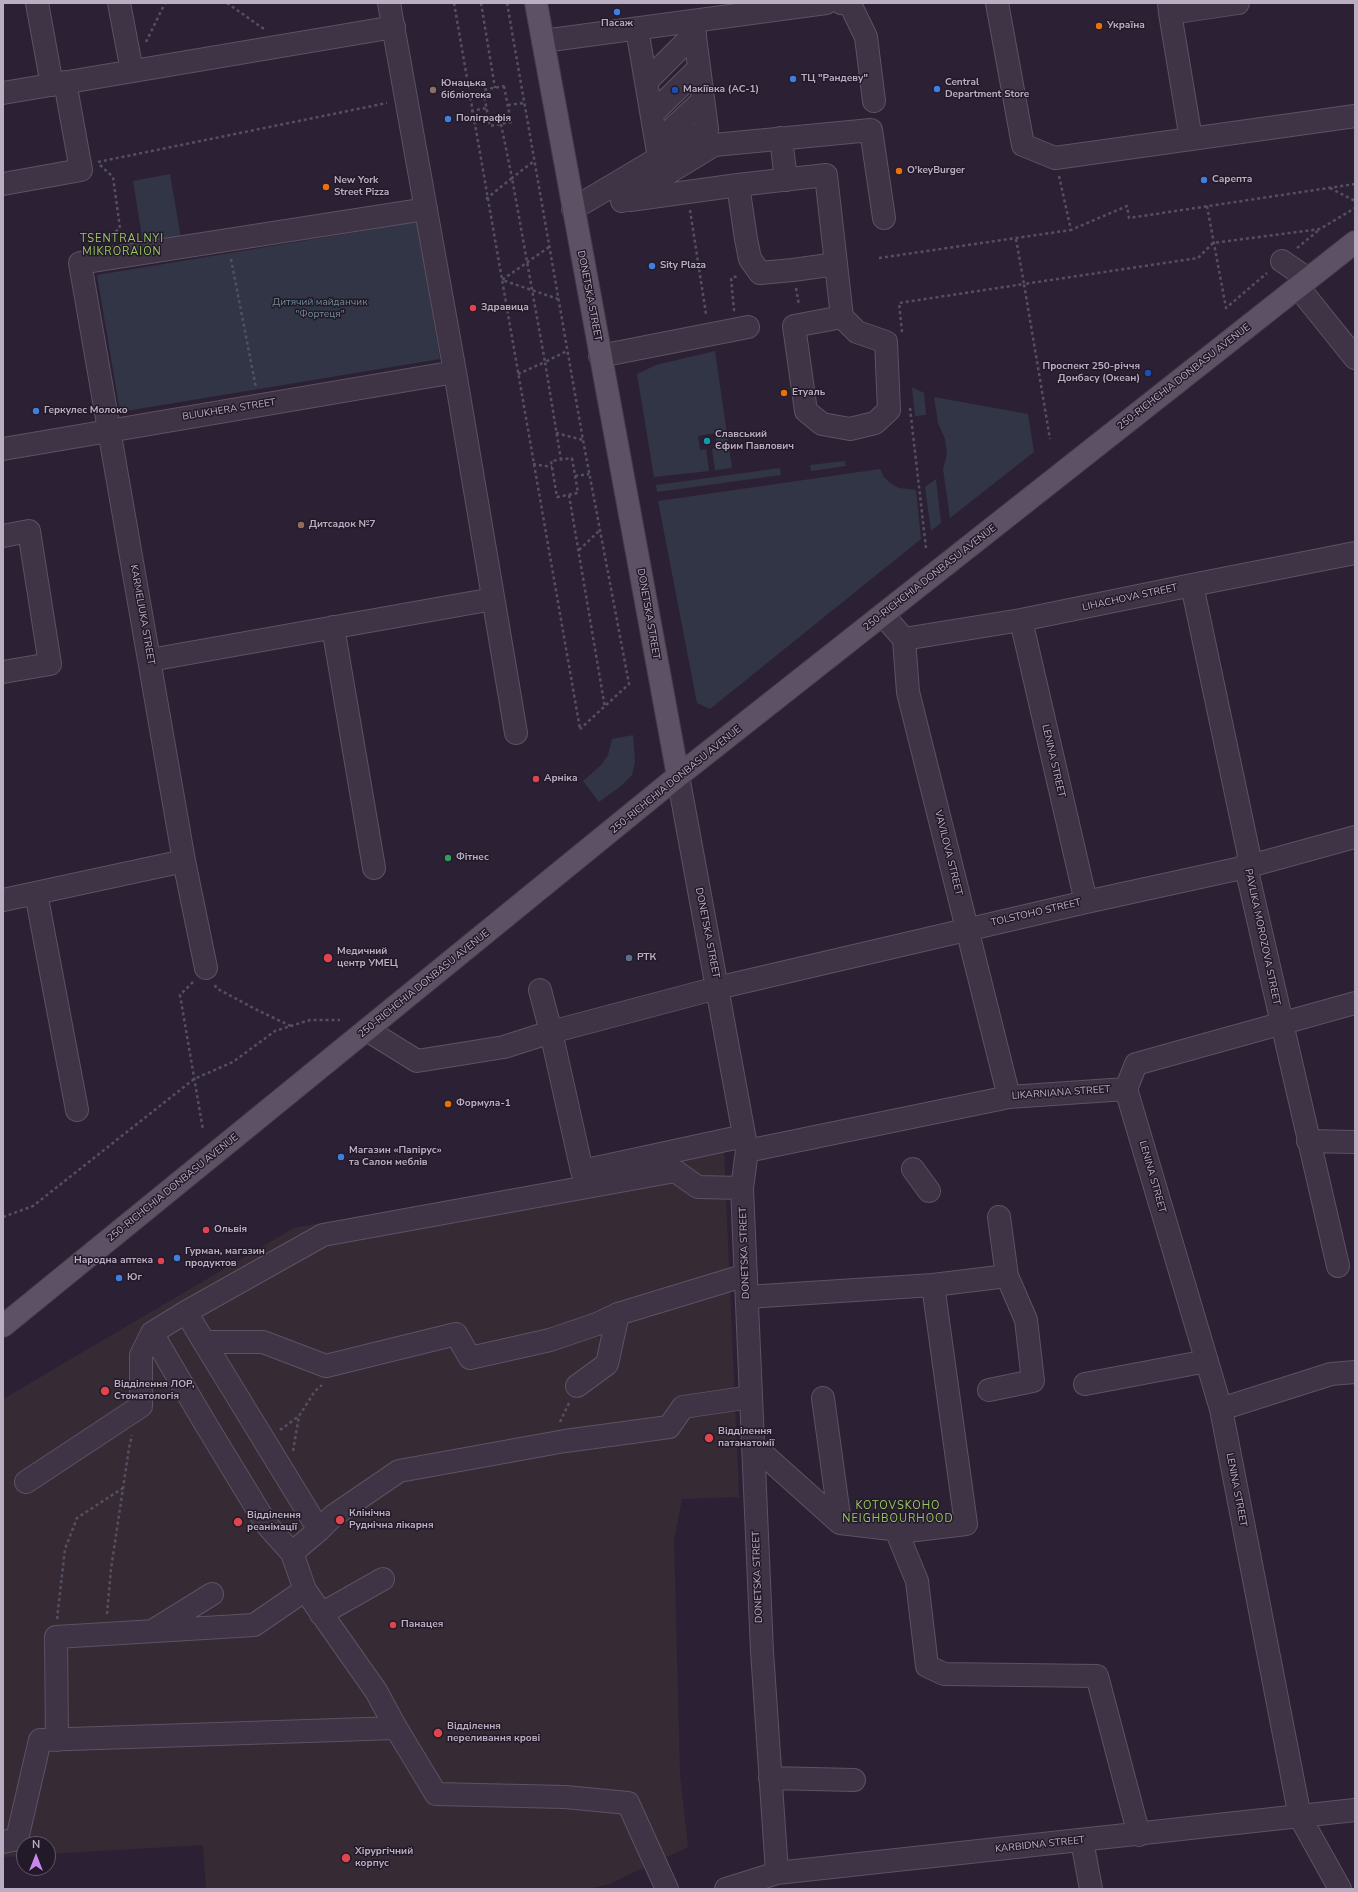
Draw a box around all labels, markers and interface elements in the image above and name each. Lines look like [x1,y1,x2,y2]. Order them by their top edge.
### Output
marker: Пасаж [612,7,622,17]
place label: Пасаж [601,18,633,30]
place label: Україна [1107,20,1145,32]
marker: Україна [1094,21,1104,31]
place label: ТЦ "Рандеву" [801,73,868,85]
marker: ТЦ "Рандеву" [788,74,798,84]
place label: Central Department Store [945,77,1029,100]
place label: Юнацька бібліотека [441,78,491,102]
place label: Макіївка (АС-1) [683,84,759,96]
marker: Central Department Store [932,84,942,94]
marker: Юнацька бібліотека [428,85,438,95]
marker: Макіївка (АС-1) [670,85,680,95]
place label: Поліграфія [456,113,511,125]
marker: Поліграфія [443,114,453,124]
place label: O'keyBurger [907,165,965,177]
marker: O'keyBurger [894,166,904,176]
place label: Сарепта [1212,174,1252,186]
place label: New York Street Pizza [334,175,389,198]
marker: Сарепта [1199,175,1209,185]
marker: New York Street Pizza [321,182,331,192]
district label: TSENTRALNYI MIKRORAION [80,232,164,258]
street label: DONETSKA STREET [574,250,604,342]
place label: Sity Plaza [660,260,706,272]
marker: Sity Plaza [647,261,657,271]
park label: Дитячий майданчик "Фортеця" [273,297,367,320]
place label: Здравица [481,302,529,314]
marker: Здравица [468,303,478,313]
street label: 250-RICHCHIA DONBASU AVENUE [1115,321,1253,433]
place label: Проспект 250-річчя Донбасу (Океан) [1043,361,1140,384]
marker: Проспект 250-річчя Донбасу (Океан) [1143,368,1153,378]
place label: Етуаль [792,387,825,399]
marker: Етуаль [779,388,789,398]
street label: BLIUKHERA STREET [181,397,277,423]
place label: Геркулес Молоко [44,405,128,417]
marker: Геркулес Молоко [31,406,41,416]
place label: Славський Єфим Павлович [715,429,794,452]
marker: Славський Єфим Павлович [702,436,712,446]
place label: Дитсадок №7 [309,519,376,531]
marker: Дитсадок №7 [296,520,306,530]
street label: 250-RICHCHIA DONBASU AVENUE [861,522,999,634]
street label: KARMELIUKA STREET [127,564,157,666]
street label: DONETSKA STREET [634,568,662,660]
street label: LIHACHOVA STREET [1081,582,1179,614]
street label: 250-RICHCHIA DONBASU AVENUE [608,723,744,837]
street label: LENINA STREET [1039,723,1067,799]
place label: Арніка [544,773,578,785]
marker: Арніка [531,774,541,784]
street label: VAVILOVA STREET [932,809,964,897]
place label: Фітнес [456,852,489,864]
marker: Фітнес [443,853,453,863]
street label: PAVLIKA MOROZOVA STREET [1242,868,1282,1006]
street label: DONETSKA STREET [692,887,722,979]
street label: TOLSTOHO STREET [990,897,1082,929]
street label: 250-RICHCHIA DONBASU AVENUE [356,927,492,1041]
place label: Медичний центр УМЕЦ [337,946,398,970]
marker: Медичний центр УМЕЦ [322,952,334,964]
place label: РТК [637,952,656,964]
marker: РТК [624,953,634,963]
street label: LIKARNIANA STREET [1011,1084,1111,1102]
place label: Формула-1 [456,1098,511,1110]
marker: Формула-1 [443,1099,453,1109]
street label: 250-RICHCHIA DONBASU AVENUE [105,1131,241,1245]
street label: LENINA STREET [1136,1139,1168,1215]
place label: Магазин «Папірус» та Салон меблів [349,1145,442,1168]
marker: Магазин «Папірус» та Салон меблів [336,1152,346,1162]
street label: DONETSKA STREET [737,1207,753,1299]
place label: Ольвія [214,1224,247,1236]
marker: Ольвія [201,1225,211,1235]
place label: Гурман, магазин продуктов [185,1246,265,1270]
marker: Гурман, магазин продуктов [172,1253,182,1263]
place label: Народна аптека [74,1255,153,1267]
marker: Народна аптека [156,1256,166,1266]
place label: Юг [127,1272,142,1284]
marker: Юг [114,1273,124,1283]
place label: Відділення ЛОР, Стоматологія [114,1379,194,1402]
marker: Відділення ЛОР, Стоматологія [99,1385,111,1397]
place label: Відділення патанатомії [718,1426,774,1450]
marker: Відділення патанатомії [703,1432,715,1444]
street label: LENINA STREET [1223,1452,1249,1528]
district label: KOTOVSKOHO NEIGHBOURHOOD [842,1499,954,1525]
place label: Клінічна Руднічна лікарня [349,1508,434,1532]
place label: Відділення реанімації [247,1510,301,1534]
marker: Клінічна Руднічна лікарня [334,1514,346,1526]
marker: Відділення реанімації [232,1516,244,1528]
street label: DONETSKA STREET [750,1531,766,1623]
place label: Панацея [401,1619,443,1631]
marker: Панацея [388,1620,398,1630]
place label: Відділення переливання крові [447,1721,540,1744]
marker: Відділення переливання крові [432,1727,444,1739]
street label: KARBIDNA STREET [995,1834,1085,1856]
north arrow [16,1836,56,1876]
text: N [32,1837,40,1852]
place label: Хірургічний корпус [355,1846,413,1870]
marker: Хірургічний корпус [340,1852,352,1864]

